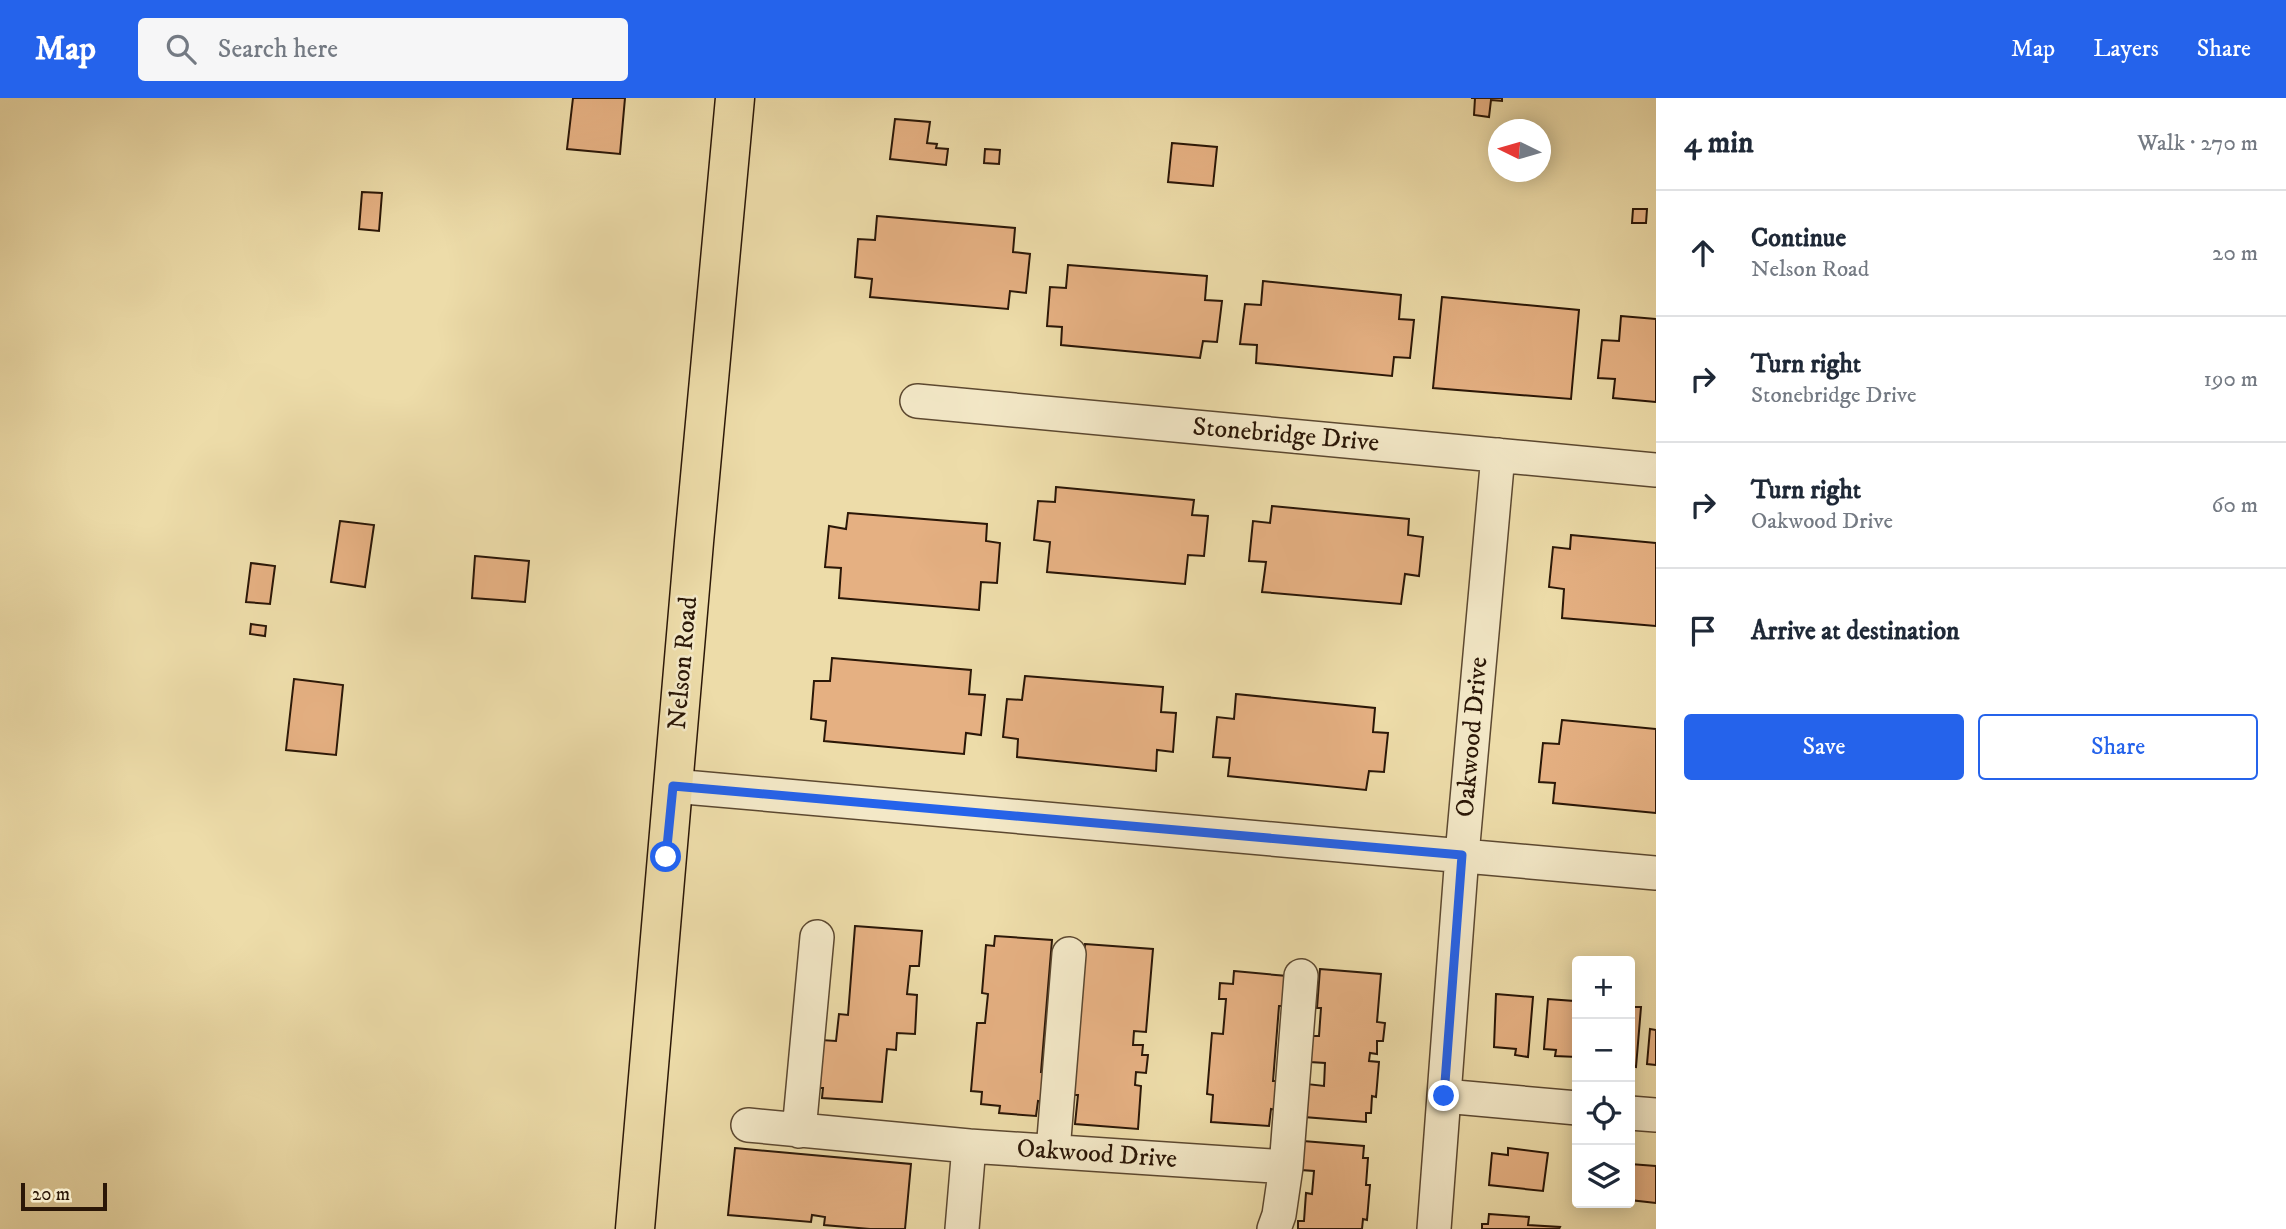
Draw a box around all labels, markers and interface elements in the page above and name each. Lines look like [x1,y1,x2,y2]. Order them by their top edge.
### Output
search box [138,18,628,81]
text: Map [35,29,96,70]
icon: search [162,30,200,68]
text: Search here [218,33,338,66]
text: Map [2011,34,2055,64]
text: Layers [2093,34,2159,64]
text: Share [2197,34,2251,64]
north arrow [1488,119,1551,182]
text: 4 min [1684,125,1754,162]
text: Walk · 270 m [2137,129,2258,158]
text: Continue [1751,222,1846,255]
icon: ahead [1684,234,1722,272]
text: 20 m [2212,239,2258,268]
text: Nelson Road [1751,255,1869,284]
text: Turn right [1751,348,1861,381]
icon: right [1684,360,1722,398]
text: 190 m [2204,365,2258,394]
text: Stonebridge Drive [1751,381,1917,410]
street label: Stonebridge Drive [1191,410,1381,460]
text: Turn right [1751,474,1861,507]
icon: right [1684,486,1722,524]
text: 60 m [2211,491,2258,520]
text: Oakwood Drive [1751,507,1893,536]
street label: Nelson Road [661,595,705,731]
icon: arrive [1684,612,1722,650]
text: Arrive at destination [1751,615,1960,648]
street label: Oakwood Drive [1449,656,1495,818]
button: Save [1684,714,1964,780]
button: Share [1978,714,2258,780]
route start [650,841,681,872]
map controls [1572,956,1635,1208]
button: + [1572,956,1635,1019]
button: − [1572,1019,1635,1082]
route end [1428,1080,1459,1111]
button: locate [1572,1082,1635,1145]
street label: Oakwood Drive [1016,1132,1178,1176]
button: layers [1572,1145,1635,1208]
scale bar [21,1180,107,1212]
text: 20 m [32,1183,70,1206]

